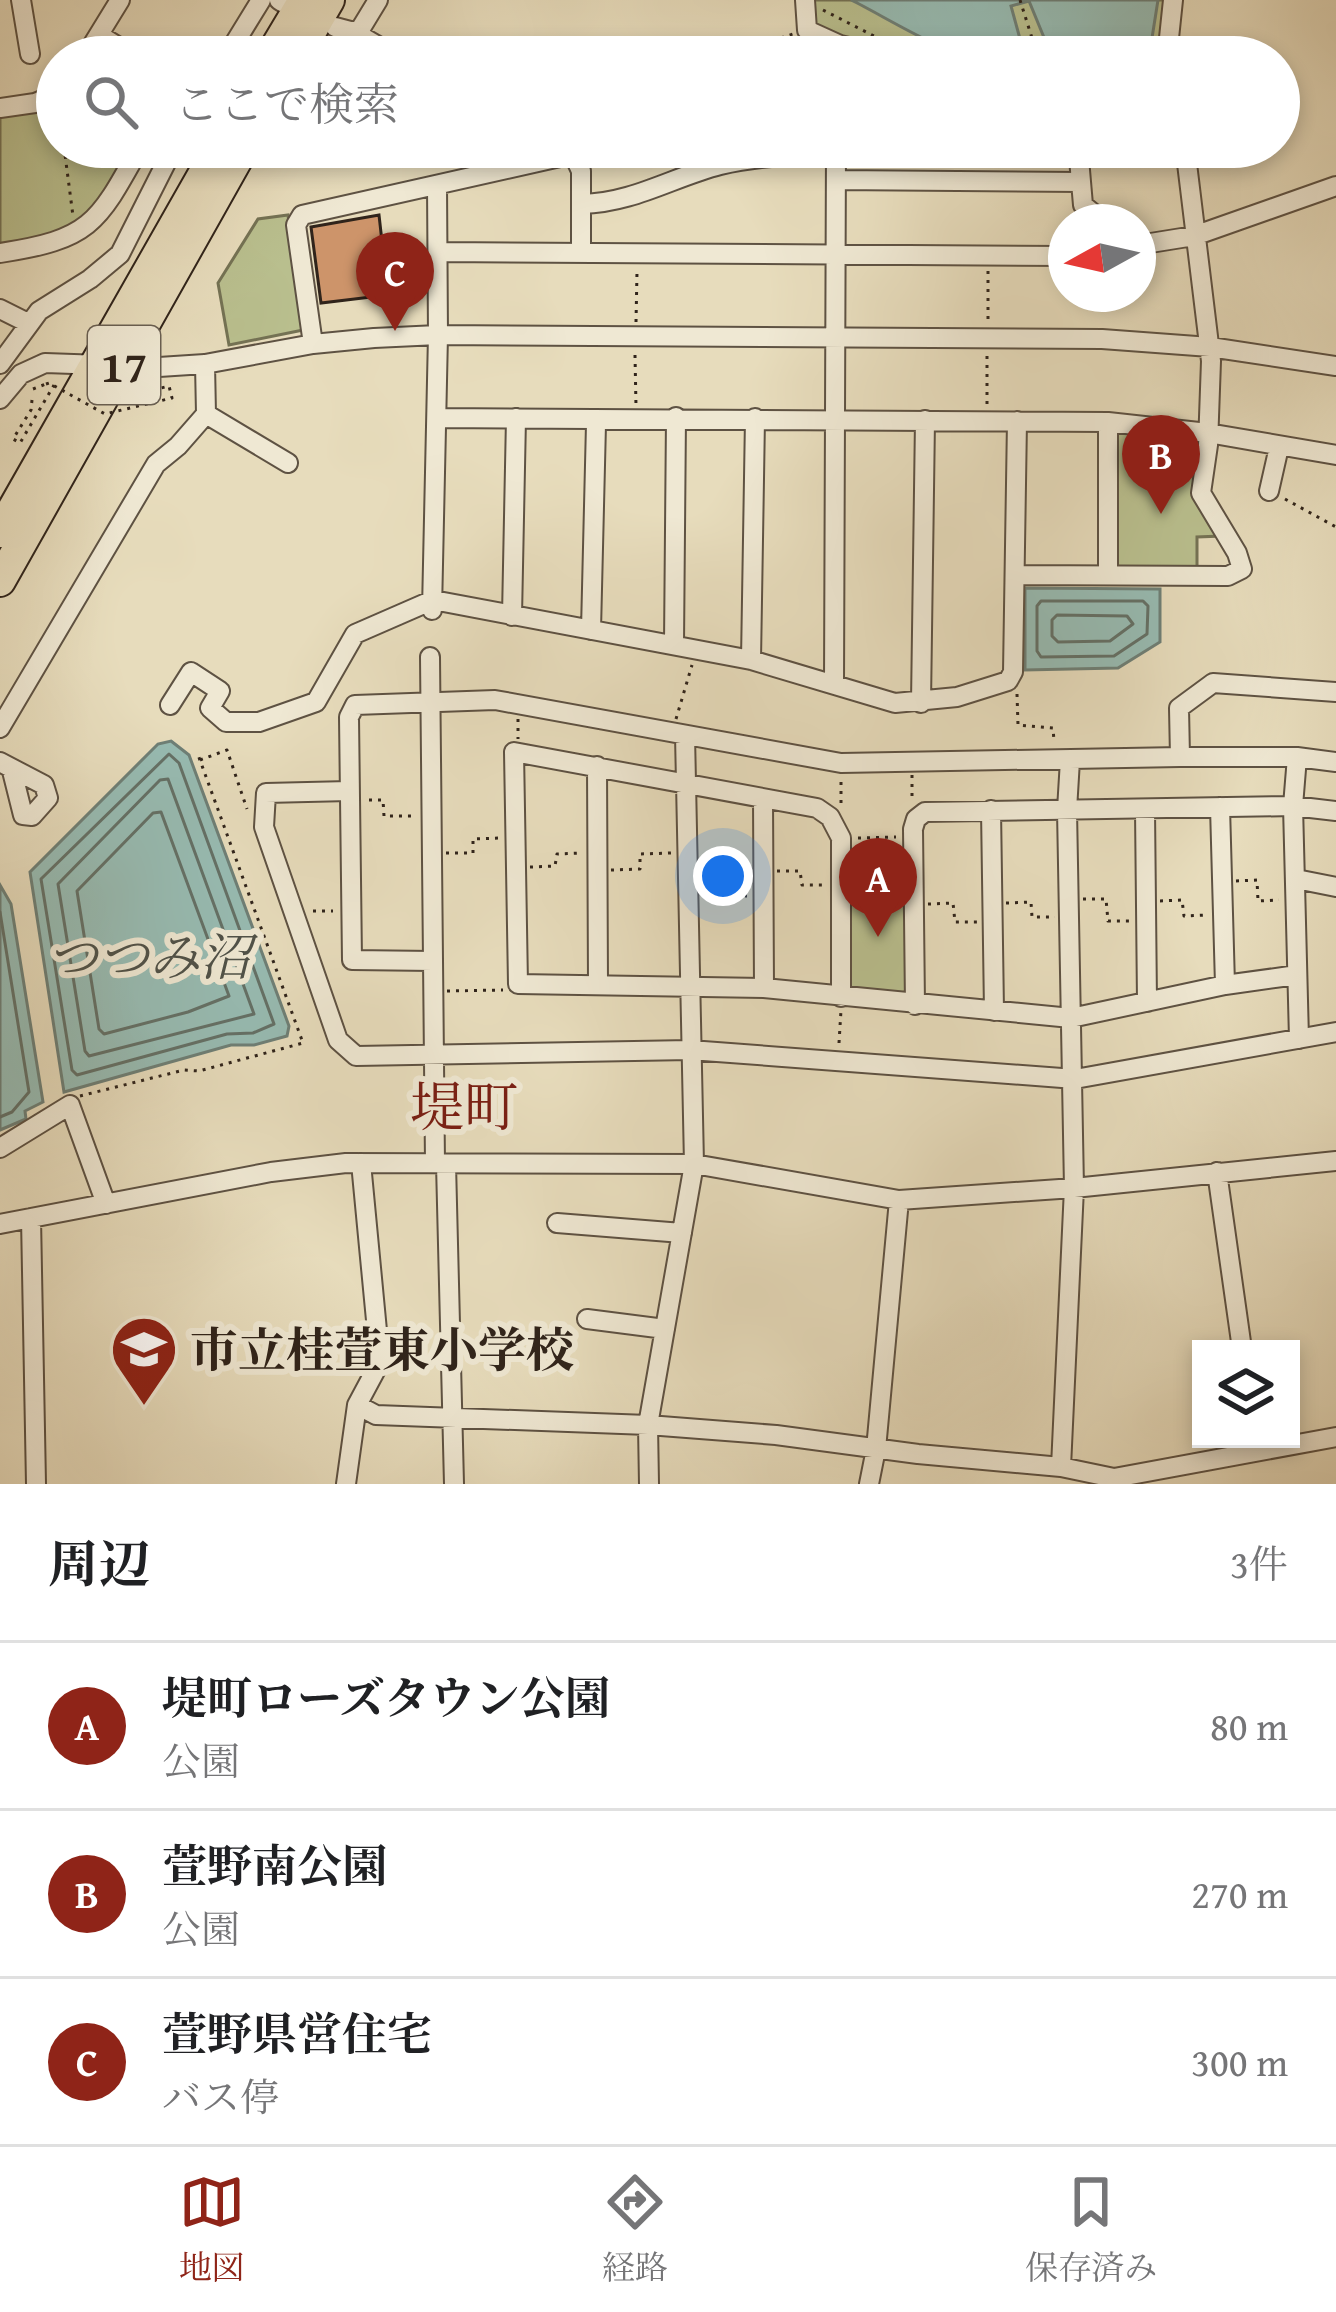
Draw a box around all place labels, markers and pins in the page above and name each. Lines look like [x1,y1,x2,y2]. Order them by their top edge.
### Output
pin: C [356,232,434,331]
pin: B [1122,415,1200,514]
pin: A [839,838,917,937]
school or university icon: 市立桂萱東小学校 [109,1314,179,1408]
place label: 市立桂萱東小学校 [190,1314,574,1385]

